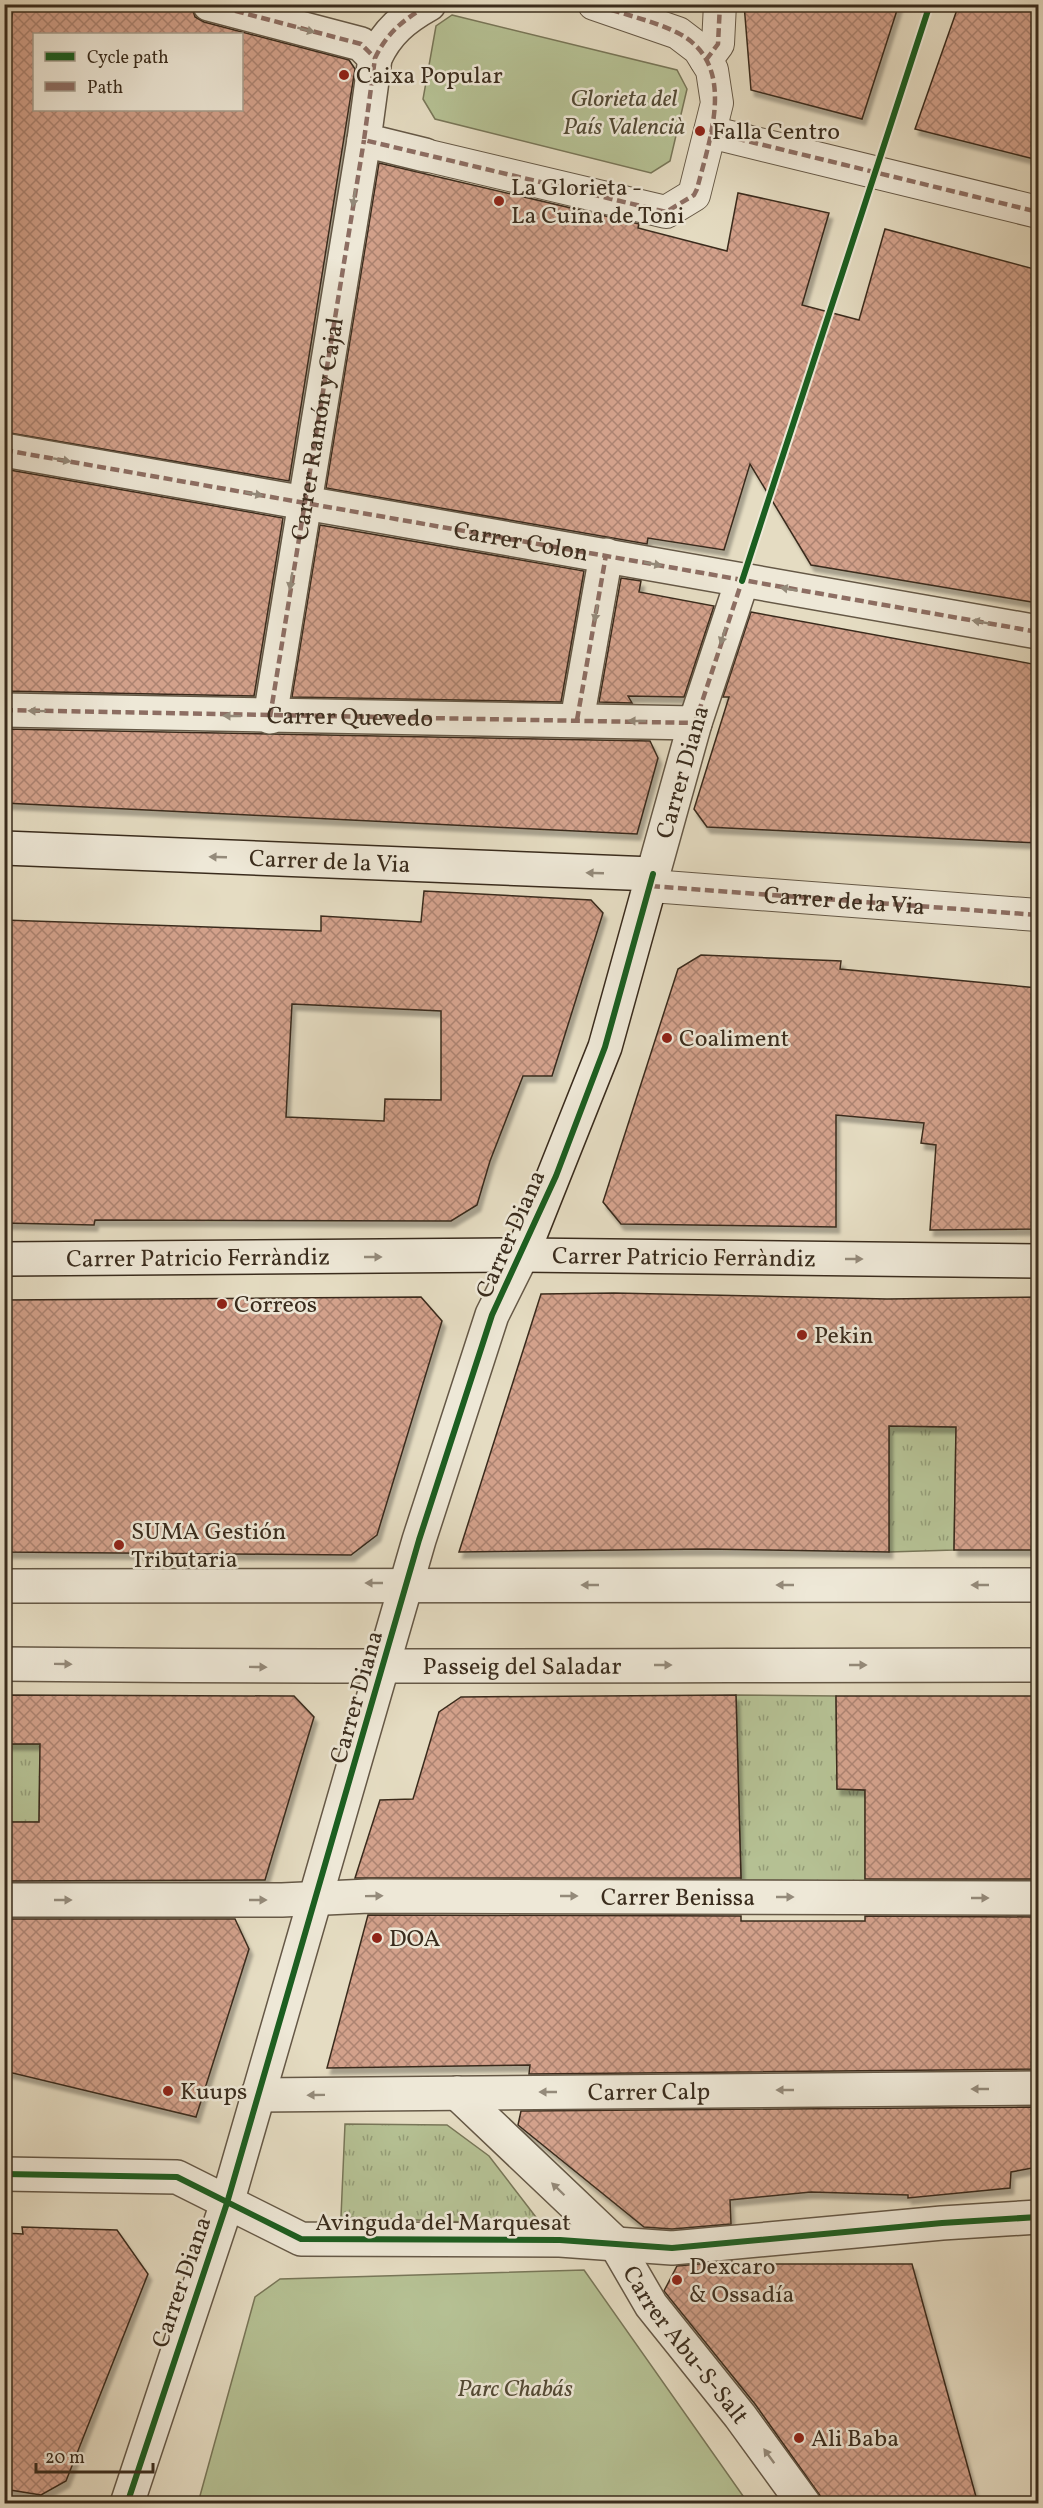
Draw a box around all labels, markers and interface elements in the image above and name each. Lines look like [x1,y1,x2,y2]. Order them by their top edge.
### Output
one-way arrow [297,25,315,35]
legend [33,33,243,111]
text: Cycle path [87,46,169,71]
place label: Caixa Popular [356,60,503,94]
marker: Caixa Popular [337,68,351,82]
text: Path [87,76,123,101]
park label: Glorieta del País Valencià [563,83,685,145]
place label: Falla Centro [712,116,840,150]
marker: Falla Centro [693,124,707,138]
place label: La Glorieta - La Cuina de Toni [511,172,684,234]
one-way arrow [350,189,359,208]
marker: La Glorieta - La Cuina de Toni [492,194,506,208]
street label: Carrer Ramón y Cajal [284,315,354,543]
one-way arrow [53,456,72,465]
one-way arrow [245,490,264,499]
street label: Carrer Colon [451,514,591,572]
one-way arrow [644,560,663,569]
one-way arrow [287,572,296,591]
one-way arrow [779,584,798,593]
one-way arrow [591,603,600,622]
one-way arrow [971,617,990,626]
one-way arrow [718,627,728,645]
street label: Carrer Quevedo [266,700,433,737]
street label: Carrer Diana [649,702,719,843]
one-way arrow [27,706,46,716]
one-way arrow [222,711,241,721]
one-way arrow [627,716,646,726]
street label: Carrer de la Via [248,843,411,883]
one-way arrow [209,853,228,862]
one-way arrow [585,869,604,878]
street label: Carrer de la Via [763,880,926,925]
place label: Coaliment [679,1023,789,1057]
marker: Coaliment [660,1031,674,1045]
street label: Carrer Diana [468,1165,555,1304]
street label: Carrer Patricio Ferràndiz [552,1240,816,1277]
street label: Carrer Patricio Ferràndiz [66,1241,330,1278]
one-way arrow [363,1252,382,1262]
one-way arrow [844,1254,863,1264]
place label: Correos [234,1289,317,1323]
marker: Correos [215,1297,229,1311]
place label: Pekin [814,1320,873,1354]
marker: Pekin [795,1328,809,1342]
place label: SUMA Gestión Tributaria [131,1516,286,1578]
marker: SUMA Gestión Tributaria [112,1538,126,1552]
one-way arrow [365,1578,384,1588]
one-way arrow [581,1580,600,1590]
one-way arrow [776,1580,795,1590]
one-way arrow [971,1580,990,1590]
street label: Carrer Diana [323,1627,393,1768]
street label: Passeig del Saladar [422,1651,622,1685]
one-way arrow [53,1660,72,1669]
one-way arrow [653,1660,672,1670]
one-way arrow [848,1660,867,1670]
one-way arrow [248,1662,267,1672]
street label: Carrer Benissa [601,1882,755,1916]
one-way arrow [365,1891,384,1901]
one-way arrow [560,1891,579,1901]
one-way arrow [776,1892,795,1902]
one-way arrow [971,1893,990,1903]
one-way arrow [53,1895,72,1905]
one-way arrow [248,1895,267,1905]
place label: DOA [389,1923,441,1957]
marker: DOA [370,1931,384,1945]
place label: Kuups [180,2076,247,2110]
street label: Carrer Calp [588,2076,710,2111]
marker: Kuups [161,2084,175,2098]
one-way arrow [971,2084,990,2094]
one-way arrow [776,2086,795,2095]
one-way arrow [539,2088,558,2097]
one-way arrow [306,2090,325,2100]
one-way arrow [551,2182,566,2196]
street label: Avinguda del Marquesat [315,2207,571,2241]
street label: Carrer Diana [145,2212,221,2353]
place label: Dexcaro & Ossadía [689,2251,794,2313]
street label: Carrer Abu-S-Salt [613,2260,756,2432]
marker: Dexcaro & Ossadía [670,2273,684,2287]
park label: Parc Chabás [457,2373,573,2407]
place label: Ali Baba [811,2423,899,2457]
marker: Ali Baba [792,2431,806,2445]
scale bar [36,2436,153,2474]
text: 20 m [45,2446,85,2471]
one-way arrow [764,2449,776,2464]

